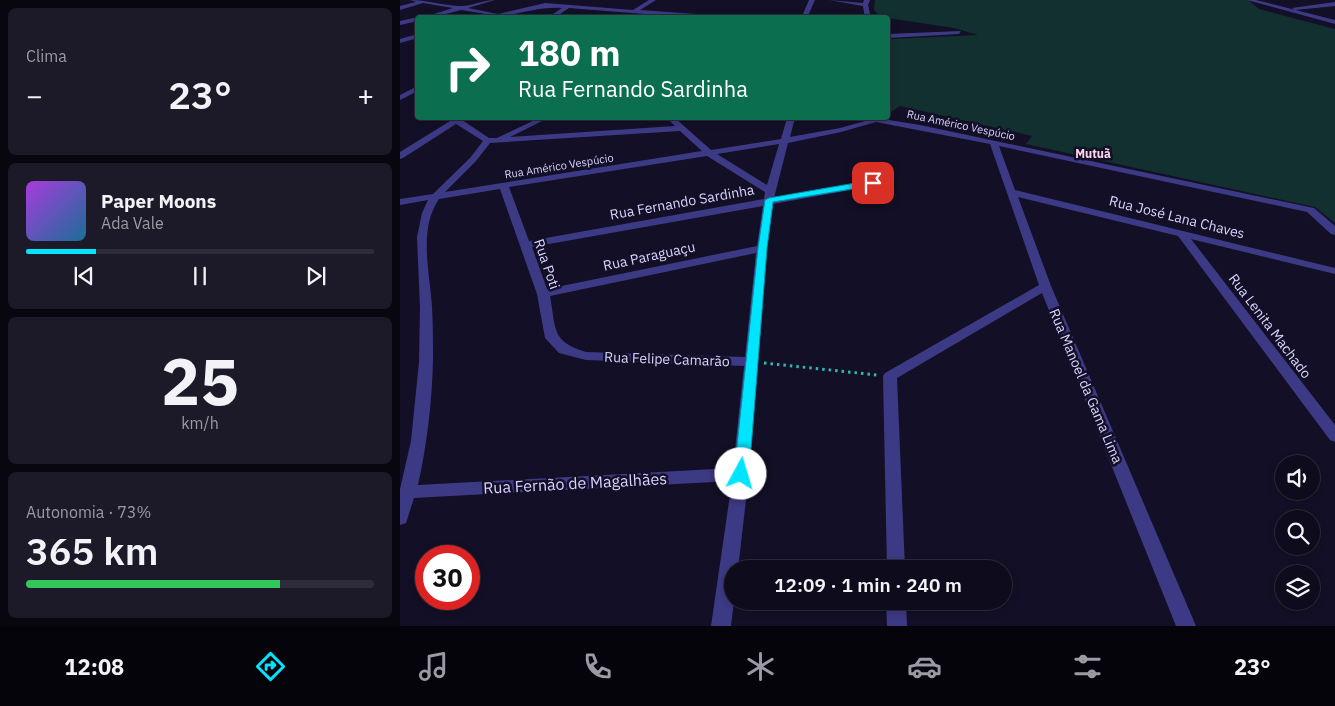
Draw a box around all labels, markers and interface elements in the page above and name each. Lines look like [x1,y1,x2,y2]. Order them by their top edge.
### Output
text: 180 m [518,30,621,76]
icon: right [435,35,500,100]
text: Clima [26,46,67,66]
text: 23° [168,70,232,119]
text: Rua Fernando Sardinha [518,74,748,103]
text: − [26,77,43,114]
text: + [357,77,374,114]
street label: Rua Américo Vespúcio [906,107,1016,143]
district label: Mutuã [1075,146,1111,161]
street label: Rua Américo Vespúcio [503,150,615,182]
pin [852,162,894,204]
icon: arrive [859,169,887,197]
street label: Rua Fernando Sardinha [608,180,756,224]
text: Paper Moons [101,189,216,213]
street label: Rua José Lana Chaves [1107,191,1247,243]
text: Ada Vale [101,213,164,233]
street label: Rua Poti [530,236,564,292]
street label: Rua Paraguaçu [601,237,697,275]
icon: previous [70,262,98,290]
icon: pause [186,262,214,290]
icon: next [302,262,330,290]
street label: Rua Lenita Machado [1225,270,1315,382]
street label: Rua Manoel da Gama Lima [1045,306,1127,467]
text: 25 [161,338,239,423]
street label: Rua Felipe Camarão [604,348,730,370]
text: km/h [181,413,219,433]
position arrow [714,447,766,499]
map controls [1275,455,1320,610]
button: sound [1275,455,1320,500]
street label: Rua Fernão de Magalhães [483,468,667,498]
text: Autonomia · 73% [26,502,151,522]
button: search [1275,510,1320,555]
text: 365 km [26,526,158,575]
speed limit sign: 30 [415,545,480,610]
button: layers [1275,565,1320,610]
text: 12:09 · 1 min · 240 m [774,573,962,597]
icon: directions [253,649,288,684]
icon: music [416,649,451,684]
icon: phone [580,649,615,684]
icon: climate [743,649,778,684]
icon: car [907,649,942,684]
icon: filters [1070,649,1105,684]
text: 12:08 [64,652,124,681]
text: 23° [1234,652,1271,681]

